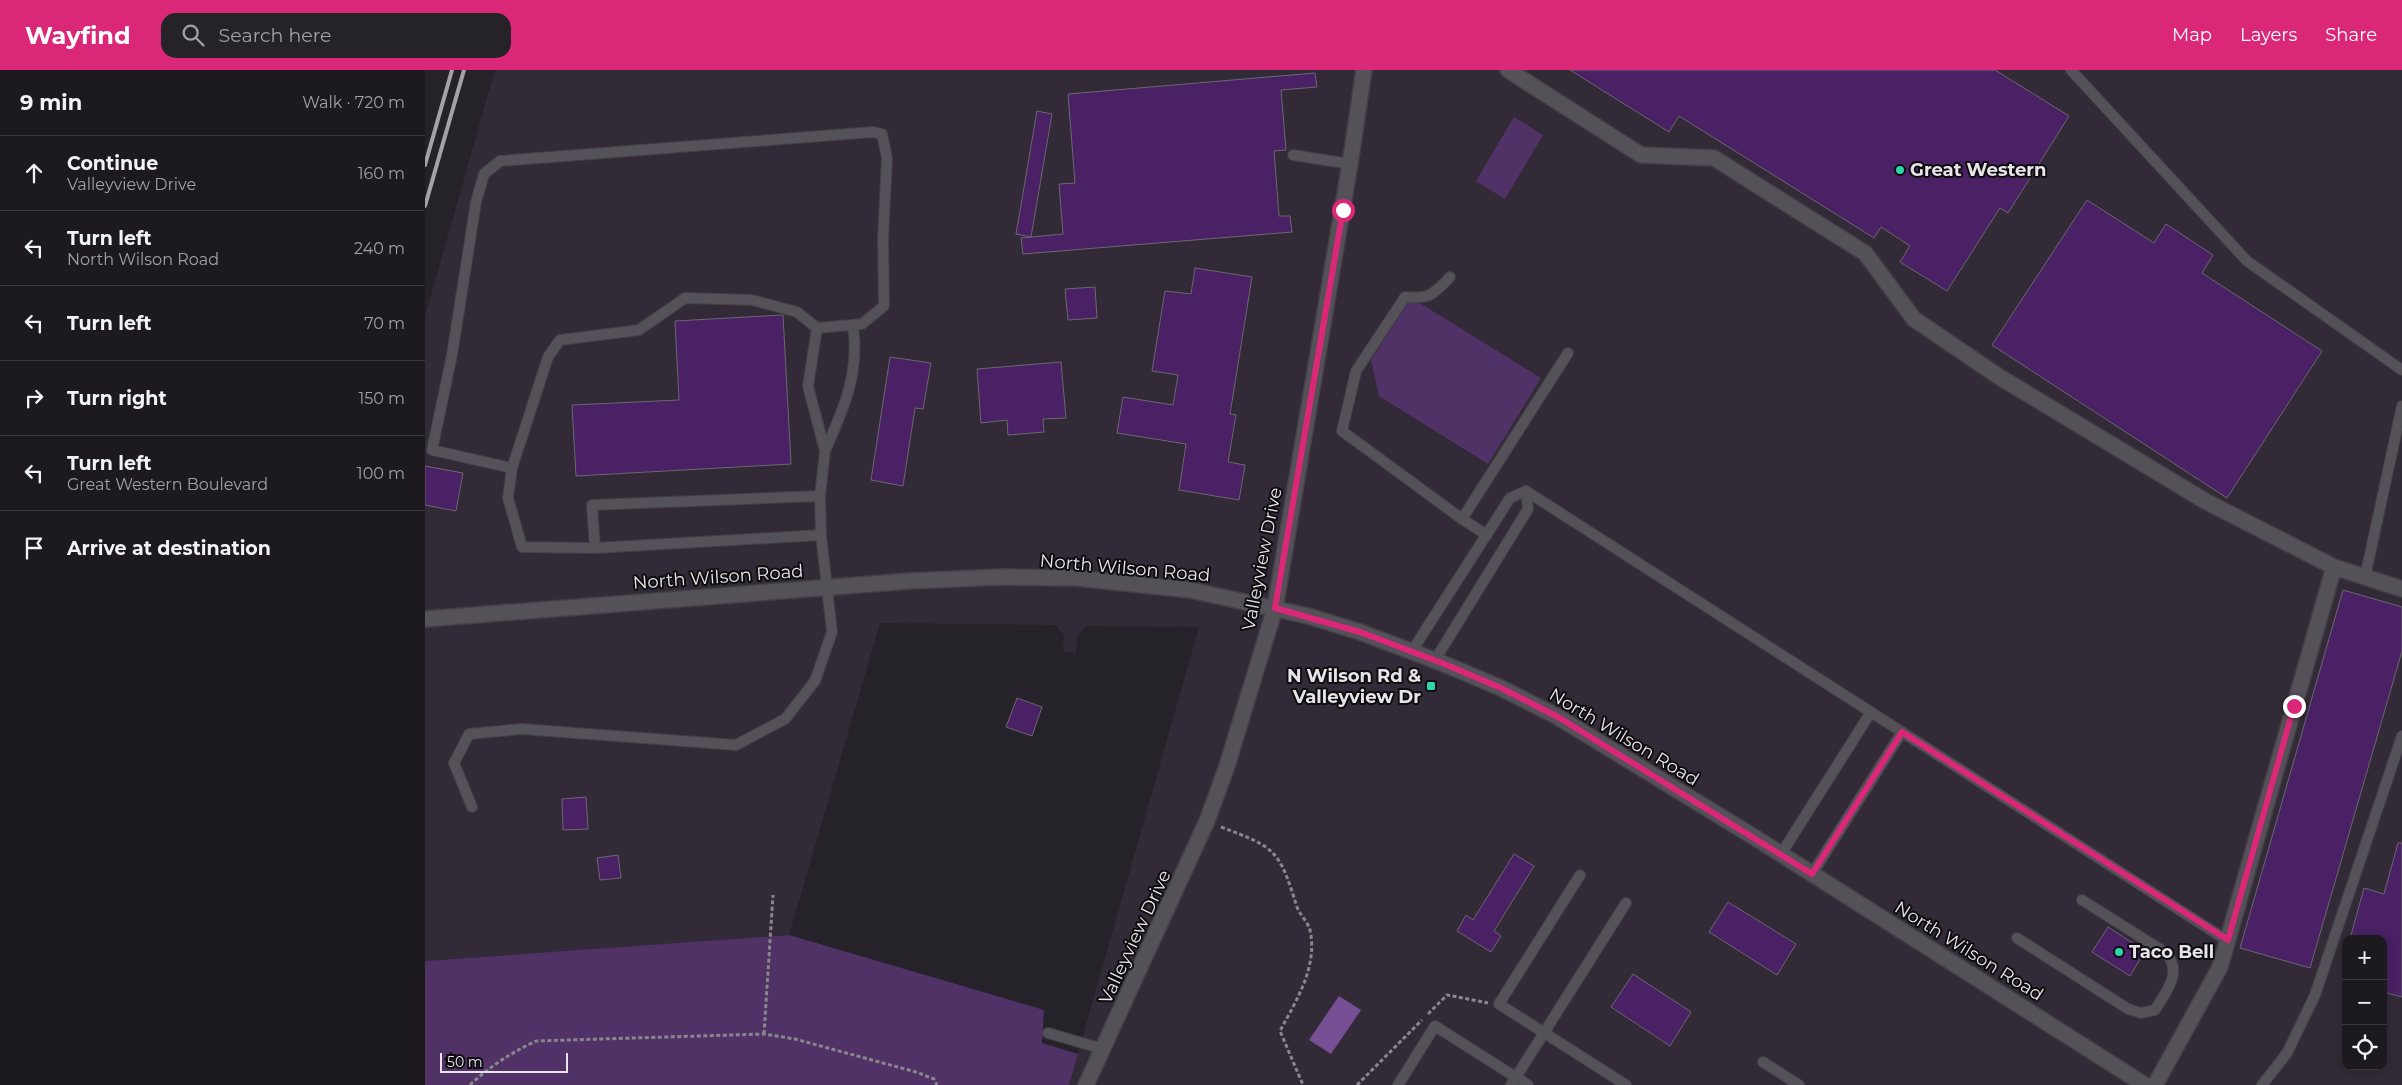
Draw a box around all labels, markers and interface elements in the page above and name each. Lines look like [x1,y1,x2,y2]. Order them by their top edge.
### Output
search box [161,13,511,58]
text: Wayfind [25,21,131,50]
icon: search [179,21,207,49]
text: Search here [219,24,332,47]
text: Map [2172,24,2212,46]
text: Layers [2240,24,2297,46]
text: Share [2325,24,2377,46]
text: 9 min [20,90,82,115]
text: Walk · 720 m [302,93,405,112]
text: Continue [67,152,158,175]
icon: ahead [20,159,48,187]
place label: Great Western [1910,159,2046,181]
text: 160 m [358,164,405,183]
marker: Great Western [1894,164,1906,176]
text: Valleyview Drive [67,175,196,194]
route start [1332,199,1355,222]
text: Turn left [67,227,152,250]
icon: left [20,234,48,262]
text: 240 m [354,239,405,258]
text: North Wilson Road [67,250,219,269]
icon: left [20,309,48,337]
text: Turn left [67,312,152,335]
text: 70 m [364,314,405,333]
icon: right [20,384,48,412]
text: Turn right [67,387,167,410]
text: 150 m [358,389,405,408]
text: Turn left [67,452,152,475]
icon: left [20,459,48,487]
text: 100 m [357,464,405,483]
text: Great Western Boulevard [67,475,268,494]
street label: Valleyview Drive [1237,485,1287,632]
icon: arrive [20,534,48,562]
text: Arrive at destination [67,537,271,560]
street label: North Wilson Road [1039,550,1211,586]
street label: North Wilson Road [632,560,804,594]
place label: N Wilson Rd & Valleyview Dr [1287,665,1421,708]
marker: N Wilson Rd & Valleyview Dr [1425,680,1437,692]
street label: North Wilson Road [1545,684,1703,790]
route end [2283,695,2306,718]
street label: Valleyview Drive [1094,866,1176,1007]
street label: North Wilson Road [1891,896,2047,1006]
map controls [2342,935,2387,1070]
button: + [2342,935,2387,980]
place label: Taco Bell [2129,941,2214,963]
marker: Taco Bell [2113,946,2125,958]
button: − [2342,980,2387,1025]
button: locate [2342,1025,2387,1070]
scale bar [440,1050,567,1073]
text: 50 m [447,1053,483,1071]

